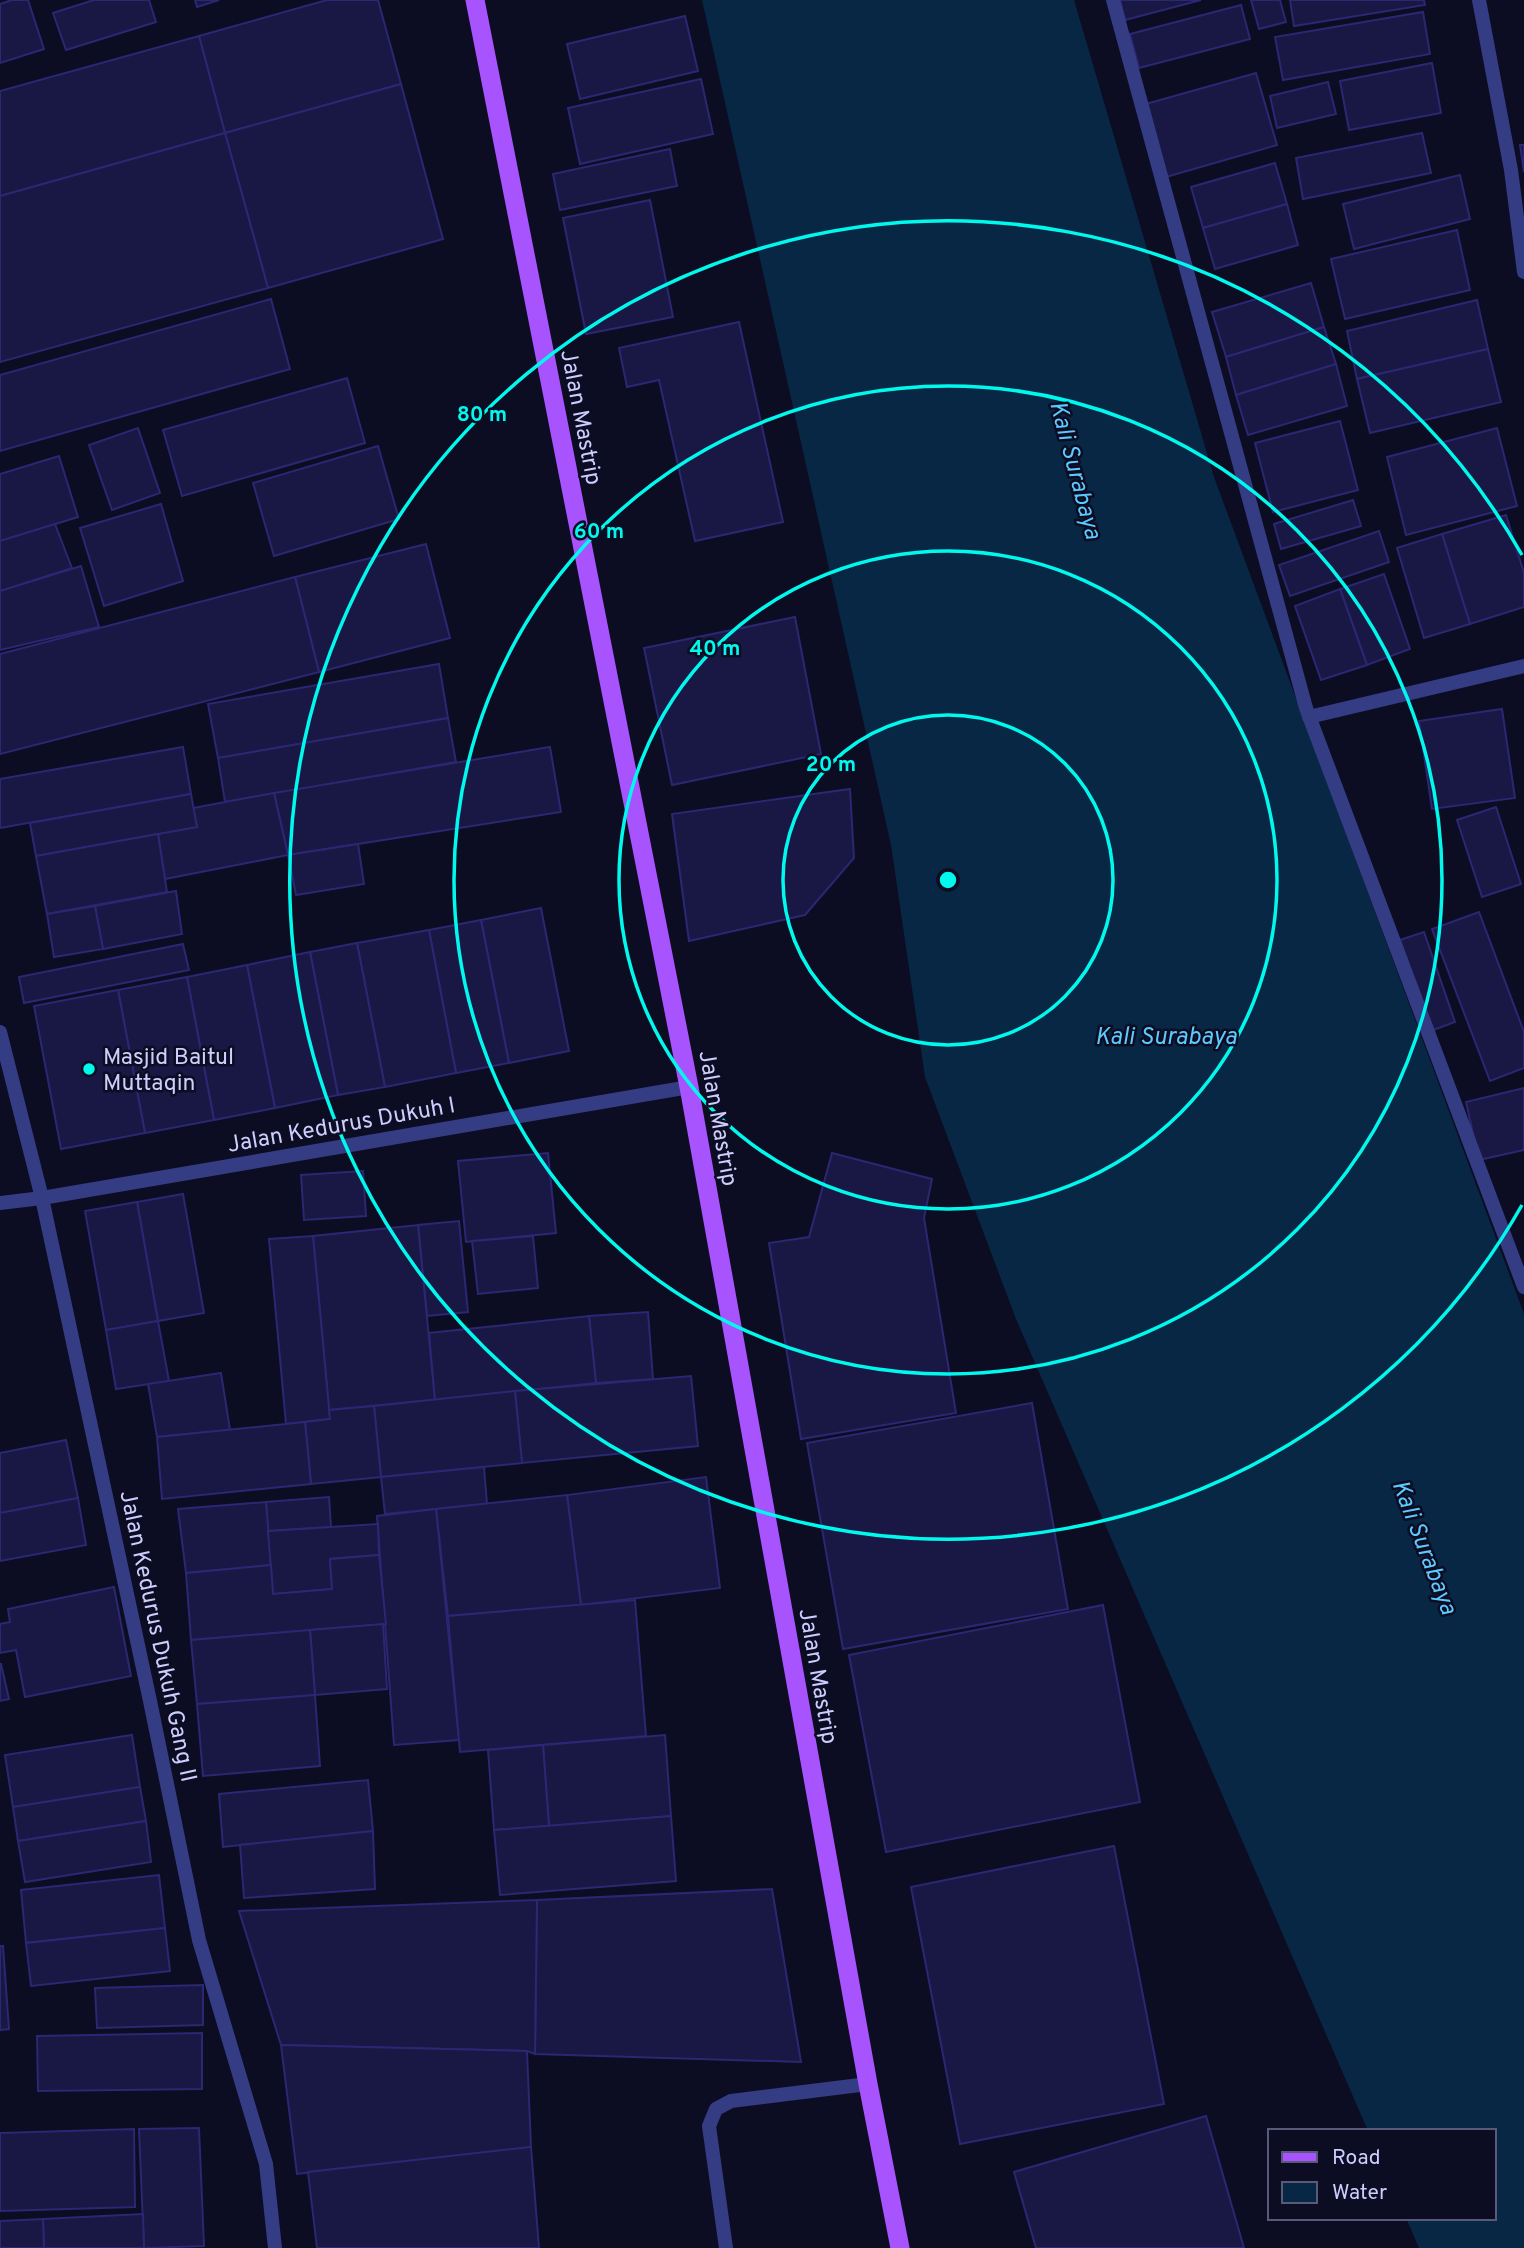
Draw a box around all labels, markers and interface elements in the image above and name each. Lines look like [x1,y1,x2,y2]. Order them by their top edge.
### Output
street label: Jalan Mastrip [552,347,607,488]
water label: Kali Surabaya [1041,398,1107,543]
text: 80 m [457,402,507,429]
text: 60 m [574,519,624,546]
text: 40 m [690,636,740,663]
text: 20 m [806,752,856,779]
centre of rings [936,868,960,892]
water label: Kali Surabaya [1095,1023,1238,1053]
place label: Masjid Baitul Muttaqin [103,1044,234,1099]
street label: Jalan Mastrip [690,1048,743,1189]
marker: Masjid Baitul Muttaqin [81,1061,97,1077]
street label: Jalan Kedurus Dukuh I [225,1092,458,1161]
water label: Kali Surabaya [1384,1476,1463,1620]
street label: Jalan Kedurus Dukuh Gang II [111,1488,202,1785]
street label: Jalan Mastrip [790,1606,843,1747]
legend [1268,2129,1496,2220]
text: Road [1332,2145,1381,2172]
text: Water [1332,2180,1387,2207]

